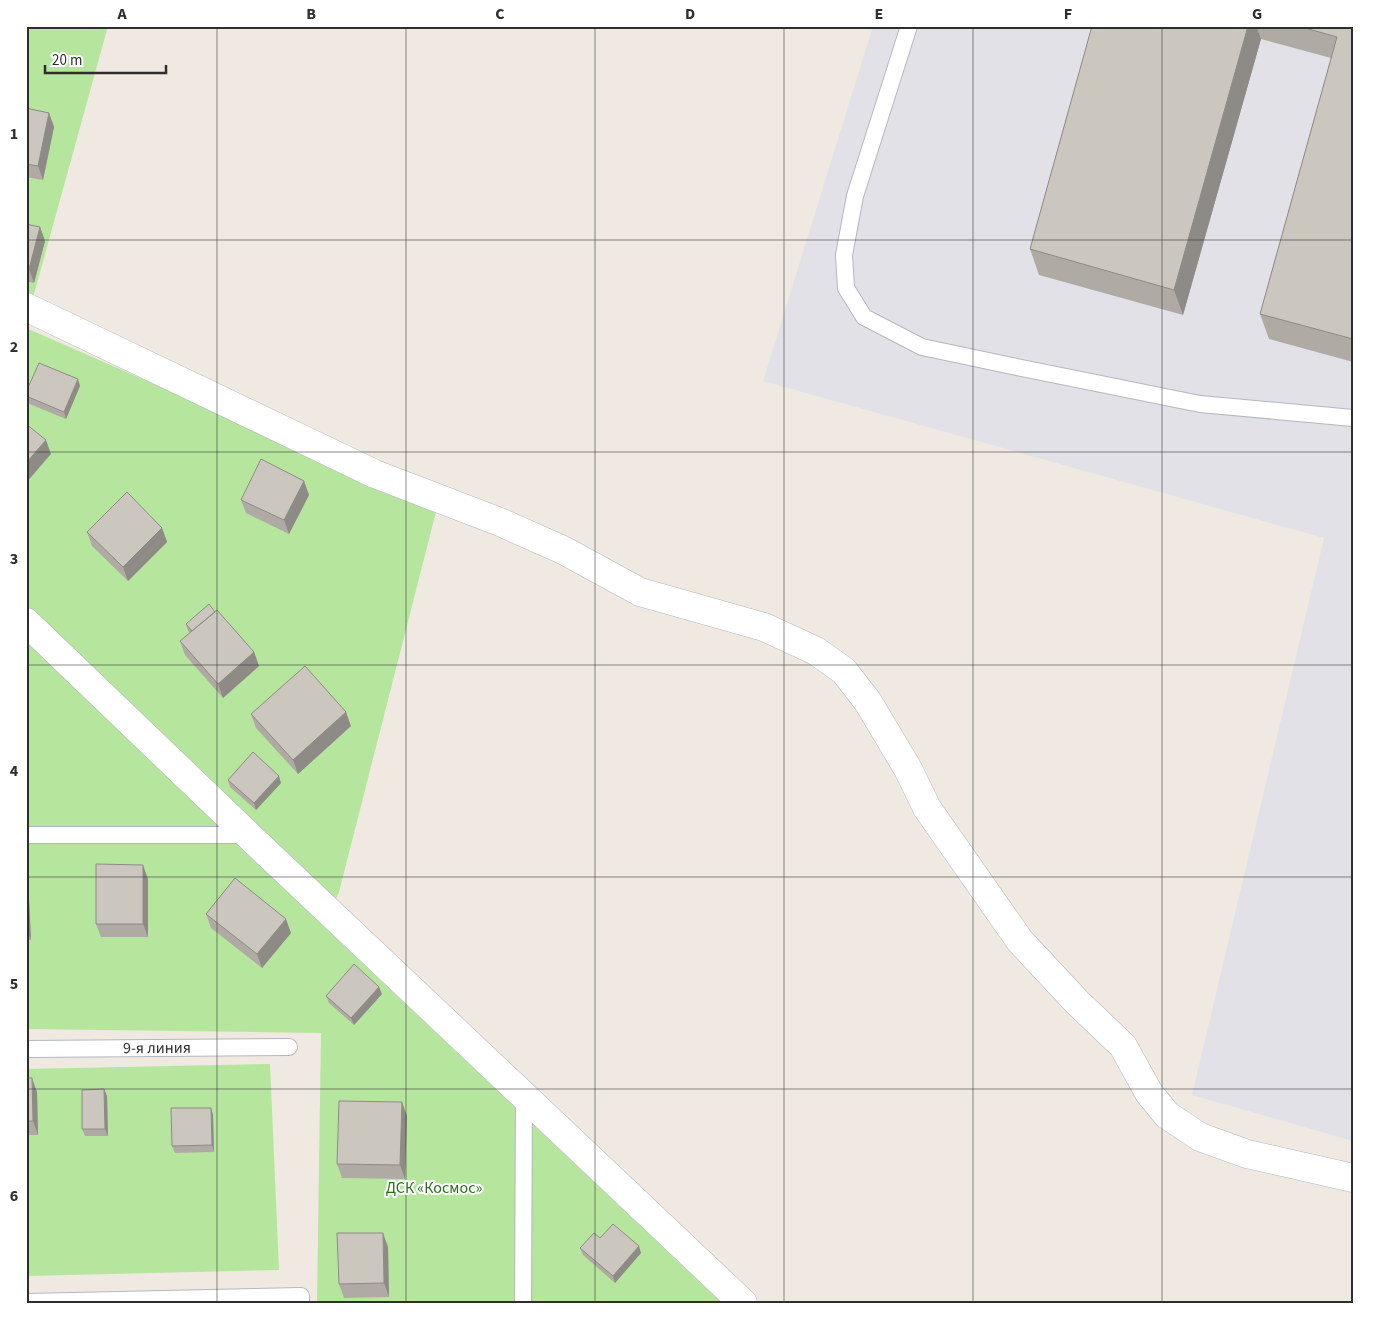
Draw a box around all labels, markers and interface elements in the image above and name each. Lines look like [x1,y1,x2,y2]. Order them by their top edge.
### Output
text: A [116,3,127,25]
text: B [306,3,316,25]
text: C [495,3,505,25]
text: D [685,3,695,25]
text: E [875,3,883,25]
text: F [1064,3,1072,25]
text: G [1252,3,1262,25]
scale bar [45,42,166,74]
text: 20 m [52,50,82,71]
text: 1 [10,123,18,145]
text: 2 [10,336,18,358]
text: 3 [10,548,18,570]
text: 4 [10,760,19,782]
text: 5 [10,973,18,995]
street label: 9-я линия [123,1037,191,1059]
park label: ДСК «Космос» [386,1177,482,1199]
text: 6 [10,1185,18,1207]

